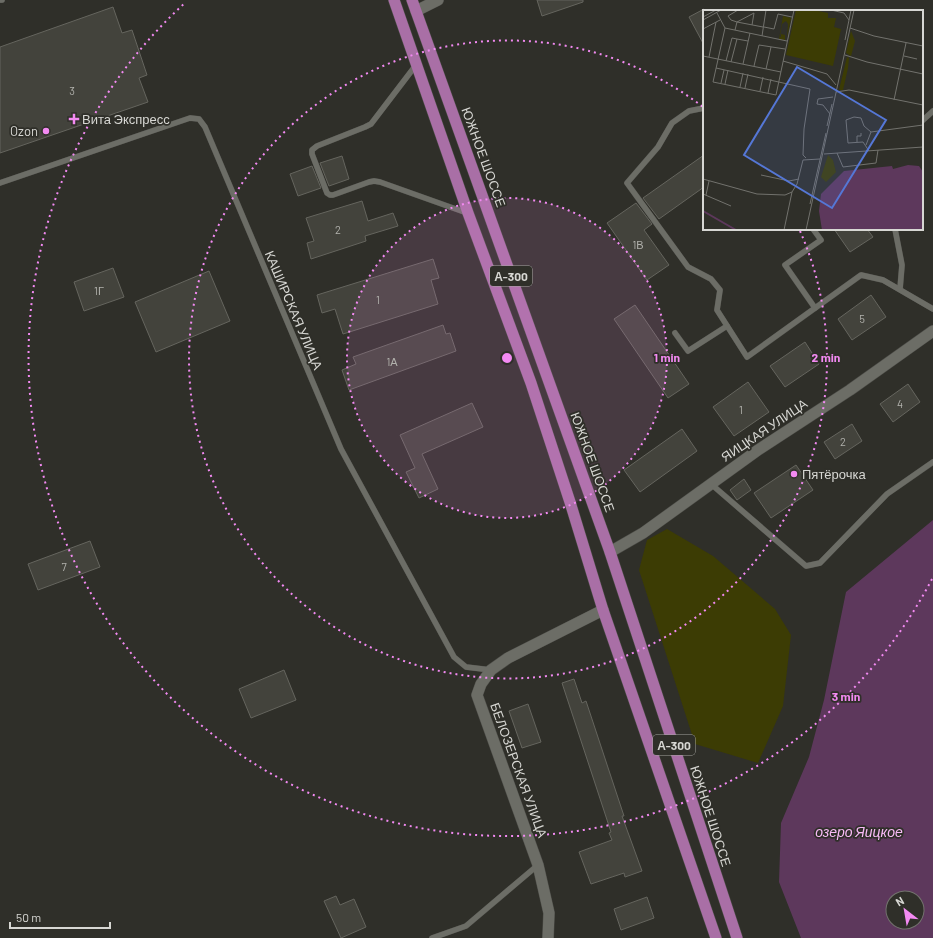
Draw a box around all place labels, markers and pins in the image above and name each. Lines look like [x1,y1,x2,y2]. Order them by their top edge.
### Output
place label: Вита Экспресс [82,111,170,127]
marker: Вита Экспресс [69,114,79,124]
place label: Ozon [10,123,38,139]
marker: Ozon [41,126,51,136]
centre of rings [500,351,514,365]
place label: Пятёрочка [802,466,866,482]
marker: Пятёрочка [789,469,799,479]

